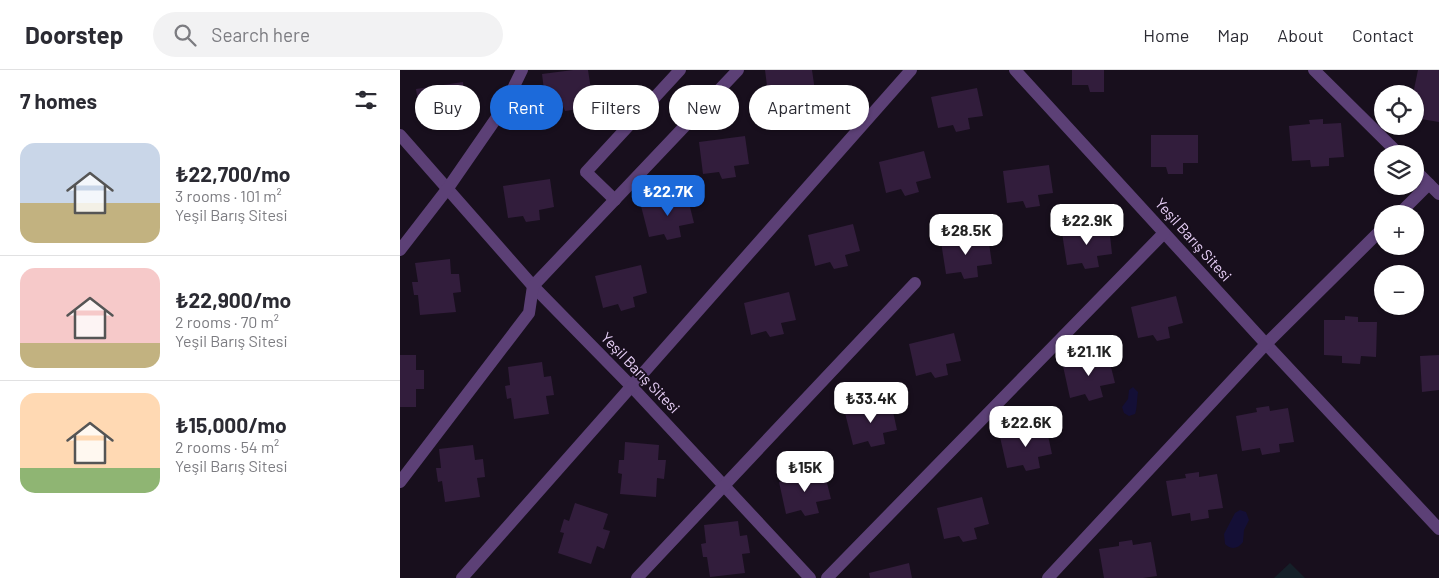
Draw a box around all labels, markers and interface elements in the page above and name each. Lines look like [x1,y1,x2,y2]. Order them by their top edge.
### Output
search box [153,12,503,57]
text: Doorstep [25,20,123,49]
icon: search [171,21,199,49]
text: Search here [211,23,310,46]
text: Home [1143,24,1189,46]
text: Map [1217,24,1249,46]
text: About [1277,24,1324,46]
text: Contact [1352,24,1414,46]
chip: Buy [415,85,480,130]
chip: Rent [490,85,563,130]
chip: Filters [573,85,659,130]
chip: New [669,85,739,130]
chip: Apartment [749,85,869,130]
map controls [1374,85,1424,315]
button: locate [1374,85,1424,135]
icon: filters [352,86,380,114]
text: 7 homes [20,88,97,113]
button: layers [1374,145,1424,195]
text: ₺22,700/mo [175,161,291,186]
icon: home [60,163,120,223]
pin: ₺22.7K [627,174,709,217]
text: ₺22.7K [643,181,693,200]
text: 3 rooms · 101 m² [175,186,282,205]
street label: Yeşil Barış Sitesi [1152,194,1236,285]
pin: ₺22.9K [1046,204,1128,246]
text: Yeşil Barış Sitesi [175,205,288,224]
button: + [1374,205,1424,255]
text: ₺22.9K [1061,210,1113,229]
pin: ₺28.5K [925,214,1007,256]
text: ₺28.5K [941,220,991,239]
button: − [1374,265,1424,315]
text: ₺22,900/mo [175,287,291,312]
icon: home [60,288,120,348]
text: 2 rooms · 70 m² [175,312,279,331]
street label: Yeşil Barış Sitesi [598,328,684,417]
text: Yeşil Barış Sitesi [175,331,288,350]
pin: ₺21.1K [1048,334,1130,377]
text: ₺21.1K [1067,341,1111,360]
pin: ₺33.4K [830,382,912,424]
text: ₺33.4K [845,388,897,407]
pin: ₺22.6K [985,406,1067,448]
text: ₺15,000/mo [175,412,287,437]
text: ₺22.6K [1000,412,1052,431]
icon: home [60,413,120,473]
text: 2 rooms · 54 m² [175,437,279,456]
pin: ₺15K [775,450,835,493]
text: Yeşil Barış Sitesi [175,456,288,475]
text: ₺15K [788,457,822,476]

